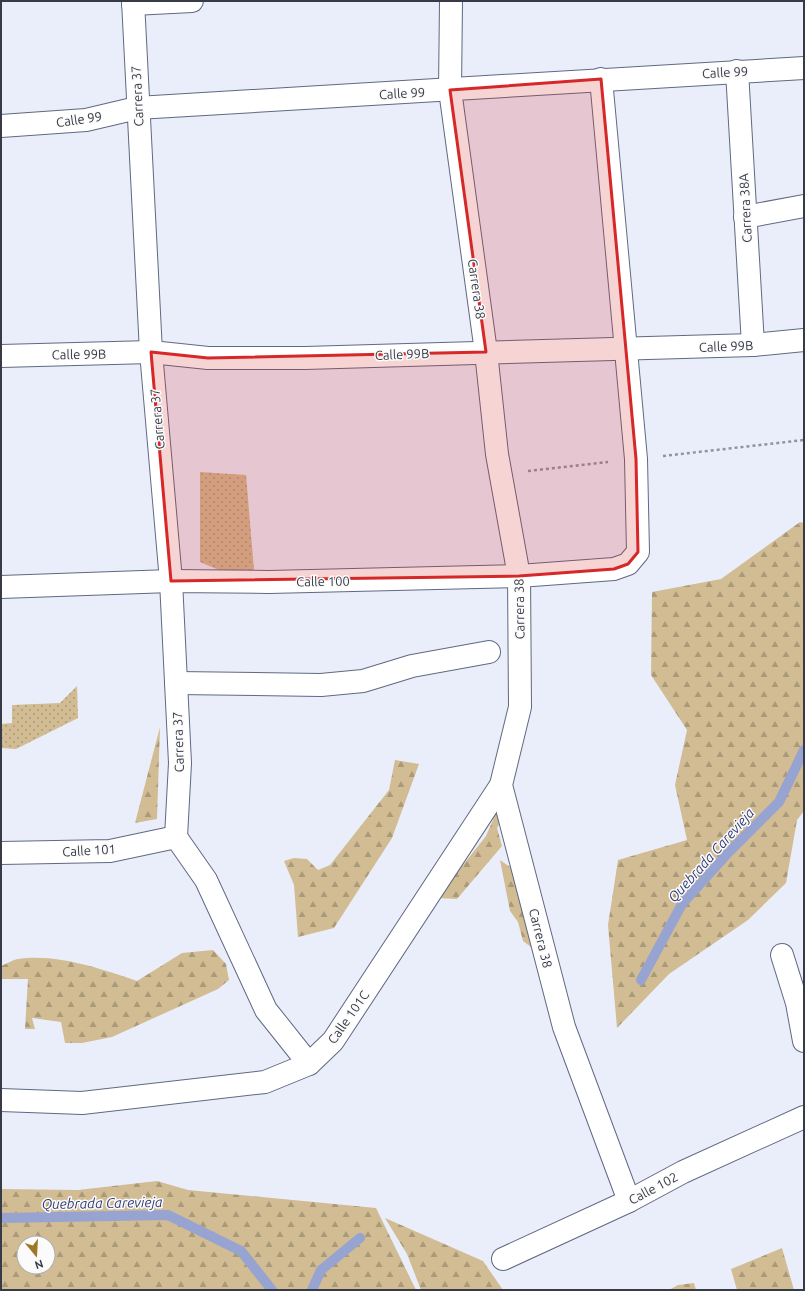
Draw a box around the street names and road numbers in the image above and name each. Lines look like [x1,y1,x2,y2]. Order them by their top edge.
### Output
street label: Calle 99 [702,64,748,80]
street label: Carrera 37 [128,65,146,127]
street label: Calle 99 [379,85,425,101]
street label: Calle 99 [55,109,103,129]
street label: Carrera 38A [736,172,754,243]
street label: Carrera 38 [466,258,488,320]
street label: Calle 99B [698,338,754,354]
street label: Calle 99B [374,346,430,362]
street label: Calle 99B [52,347,106,361]
street label: Carrera 37 [147,388,167,450]
street label: Calle 100 [296,574,350,588]
street label: Carrera 38 [511,578,527,640]
street label: Carrera 37 [170,711,186,773]
street label: Calle 101 [62,842,116,858]
street label: Carrera 38 [527,907,555,969]
street label: Calle 101C [325,988,371,1046]
street label: Calle 102 [626,1169,680,1207]

